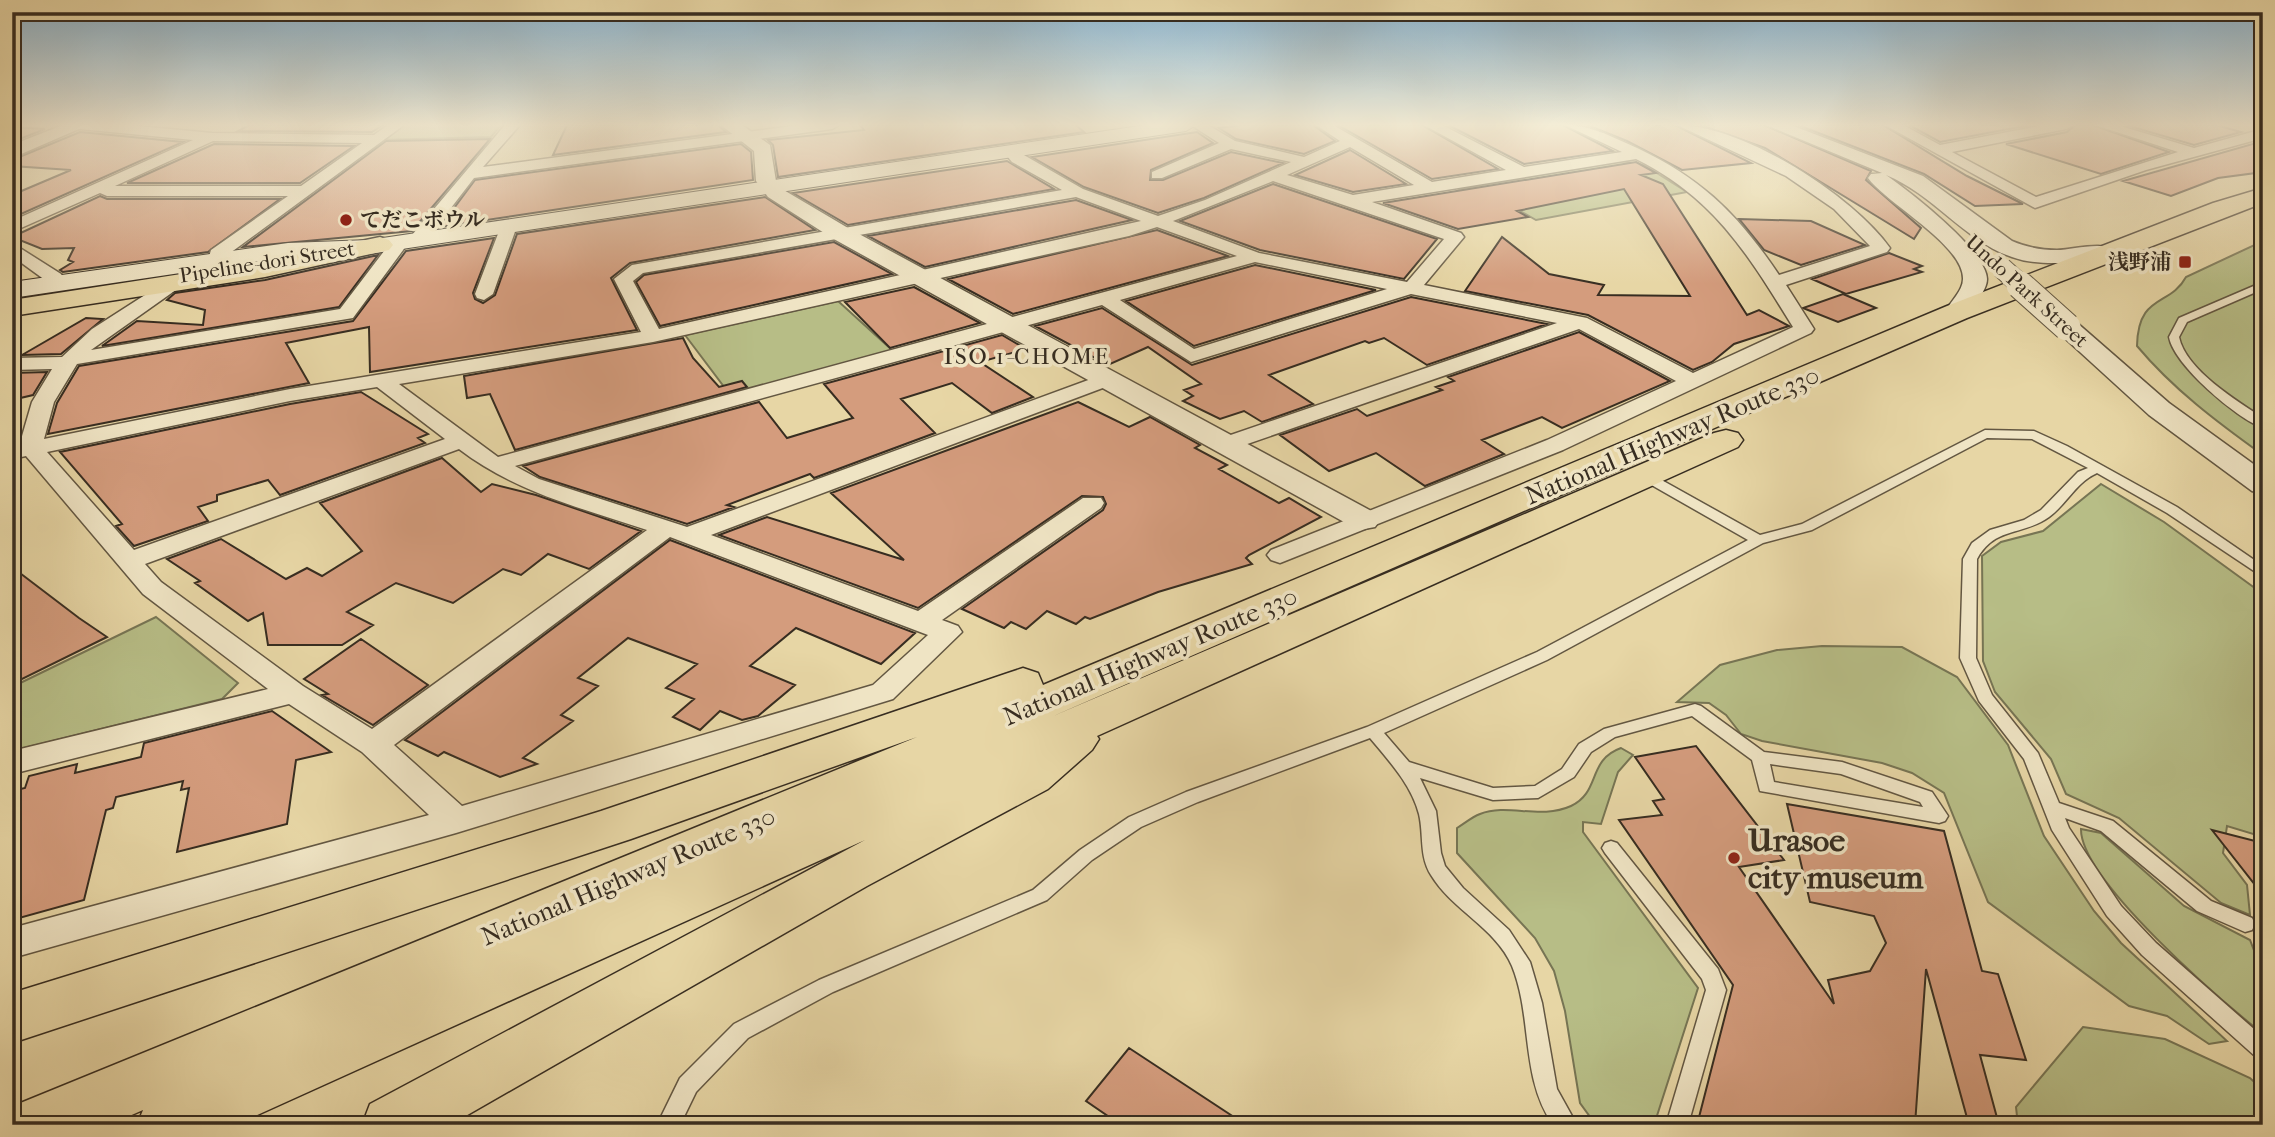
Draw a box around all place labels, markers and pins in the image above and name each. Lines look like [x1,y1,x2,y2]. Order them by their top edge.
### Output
place label: てだこボウル [360,208,485,232]
marker: てだこボウル [338,212,354,228]
place label: 浅野浦 [2108,250,2171,274]
marker: 浅野浦 [2177,254,2193,270]
place label: Urasoe city museum [1748,822,1924,896]
marker: Urasoe city museum [1726,850,1742,866]

